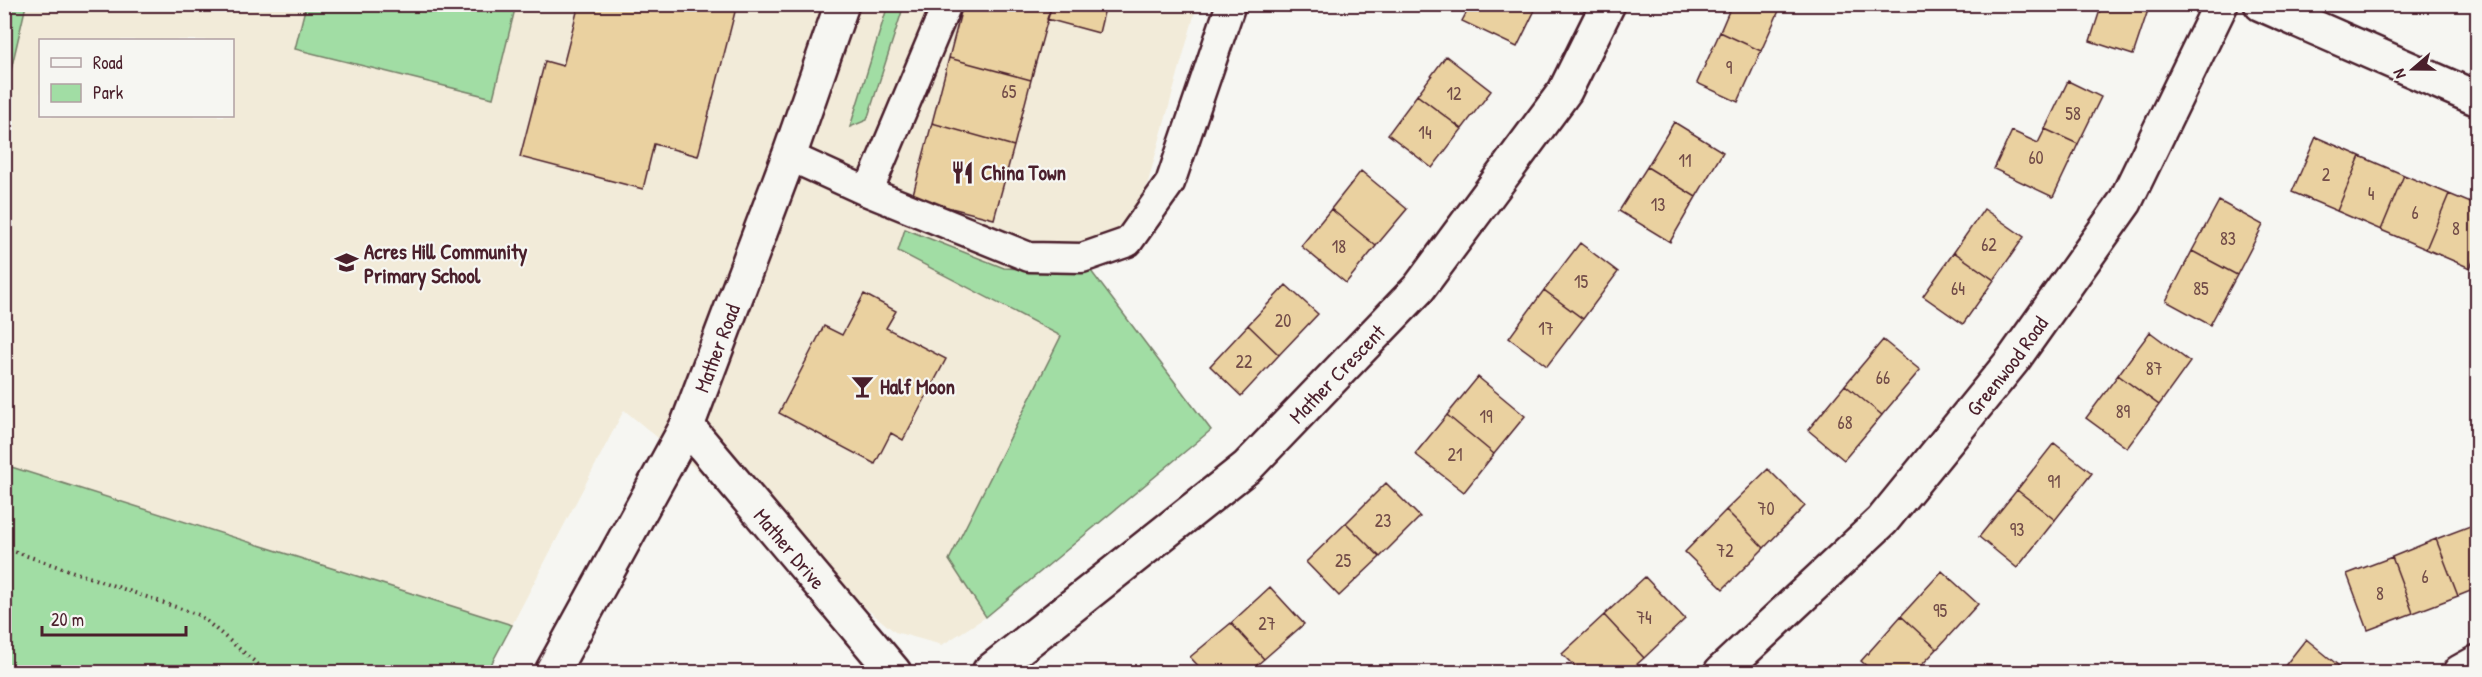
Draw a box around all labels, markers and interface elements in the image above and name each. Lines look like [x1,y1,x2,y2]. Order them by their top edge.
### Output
legend [39,39,234,117]
north arrow [2383,39,2443,99]
text: Road [93,50,123,75]
house number: 9 [1726,55,1733,80]
text: N [2387,66,2411,82]
house number: 65 [1002,79,1017,104]
text: Park [93,80,124,105]
house number: 12 [1447,81,1462,106]
house number: 58 [2065,101,2081,126]
house number: 14 [1418,120,1432,145]
house number: 60 [2028,145,2044,170]
house number: 11 [1678,148,1692,173]
place label: China Town [981,158,1066,187]
restaurant icon: China Town [950,159,976,185]
house number: 2 [2322,162,2331,187]
house number: 4 [2368,181,2375,206]
house number: 13 [1651,192,1665,217]
house number: 6 [2411,200,2419,225]
house number: 8 [2452,216,2460,241]
house number: 83 [2220,226,2236,251]
house number: 62 [1981,232,1997,257]
house number: 18 [1332,234,1346,259]
place label: Acres Hill Community Primary School [364,237,528,291]
school or university icon: Acres Hill Community Primary School [333,250,359,276]
house number: 15 [1574,269,1588,294]
house number: 64 [1951,276,1965,301]
house number: 85 [2193,276,2209,301]
street label: Mather Road [687,300,746,396]
house number: 20 [1275,308,1291,333]
street label: Greenwood Road [1959,310,2054,422]
house number: 17 [1538,316,1554,341]
street label: Mather Crescent [1282,317,1392,430]
house number: 22 [1236,349,1253,374]
house number: 87 [2146,356,2162,381]
house number: 66 [1876,365,1890,390]
place label: Half Moon [880,372,955,401]
bar icon: Half Moon [849,373,875,399]
house number: 89 [2116,399,2131,424]
house number: 19 [1479,404,1493,429]
house number: 68 [1838,410,1853,435]
house number: 21 [1448,442,1462,467]
house number: 91 [2047,469,2061,494]
house number: 70 [1758,496,1774,521]
street label: Mather Drive [747,502,833,595]
house number: 23 [1375,508,1391,533]
house number: 93 [2010,517,2024,542]
house number: 72 [1716,538,1734,563]
house number: 25 [1335,548,1351,573]
house number: 6 [2421,564,2429,589]
house number: 8 [2376,581,2384,606]
house number: 95 [1933,598,1947,623]
scale bar [42,599,186,637]
house number: 74 [1636,605,1652,630]
text: 20 m [51,607,84,632]
house number: 27 [1258,611,1276,636]

